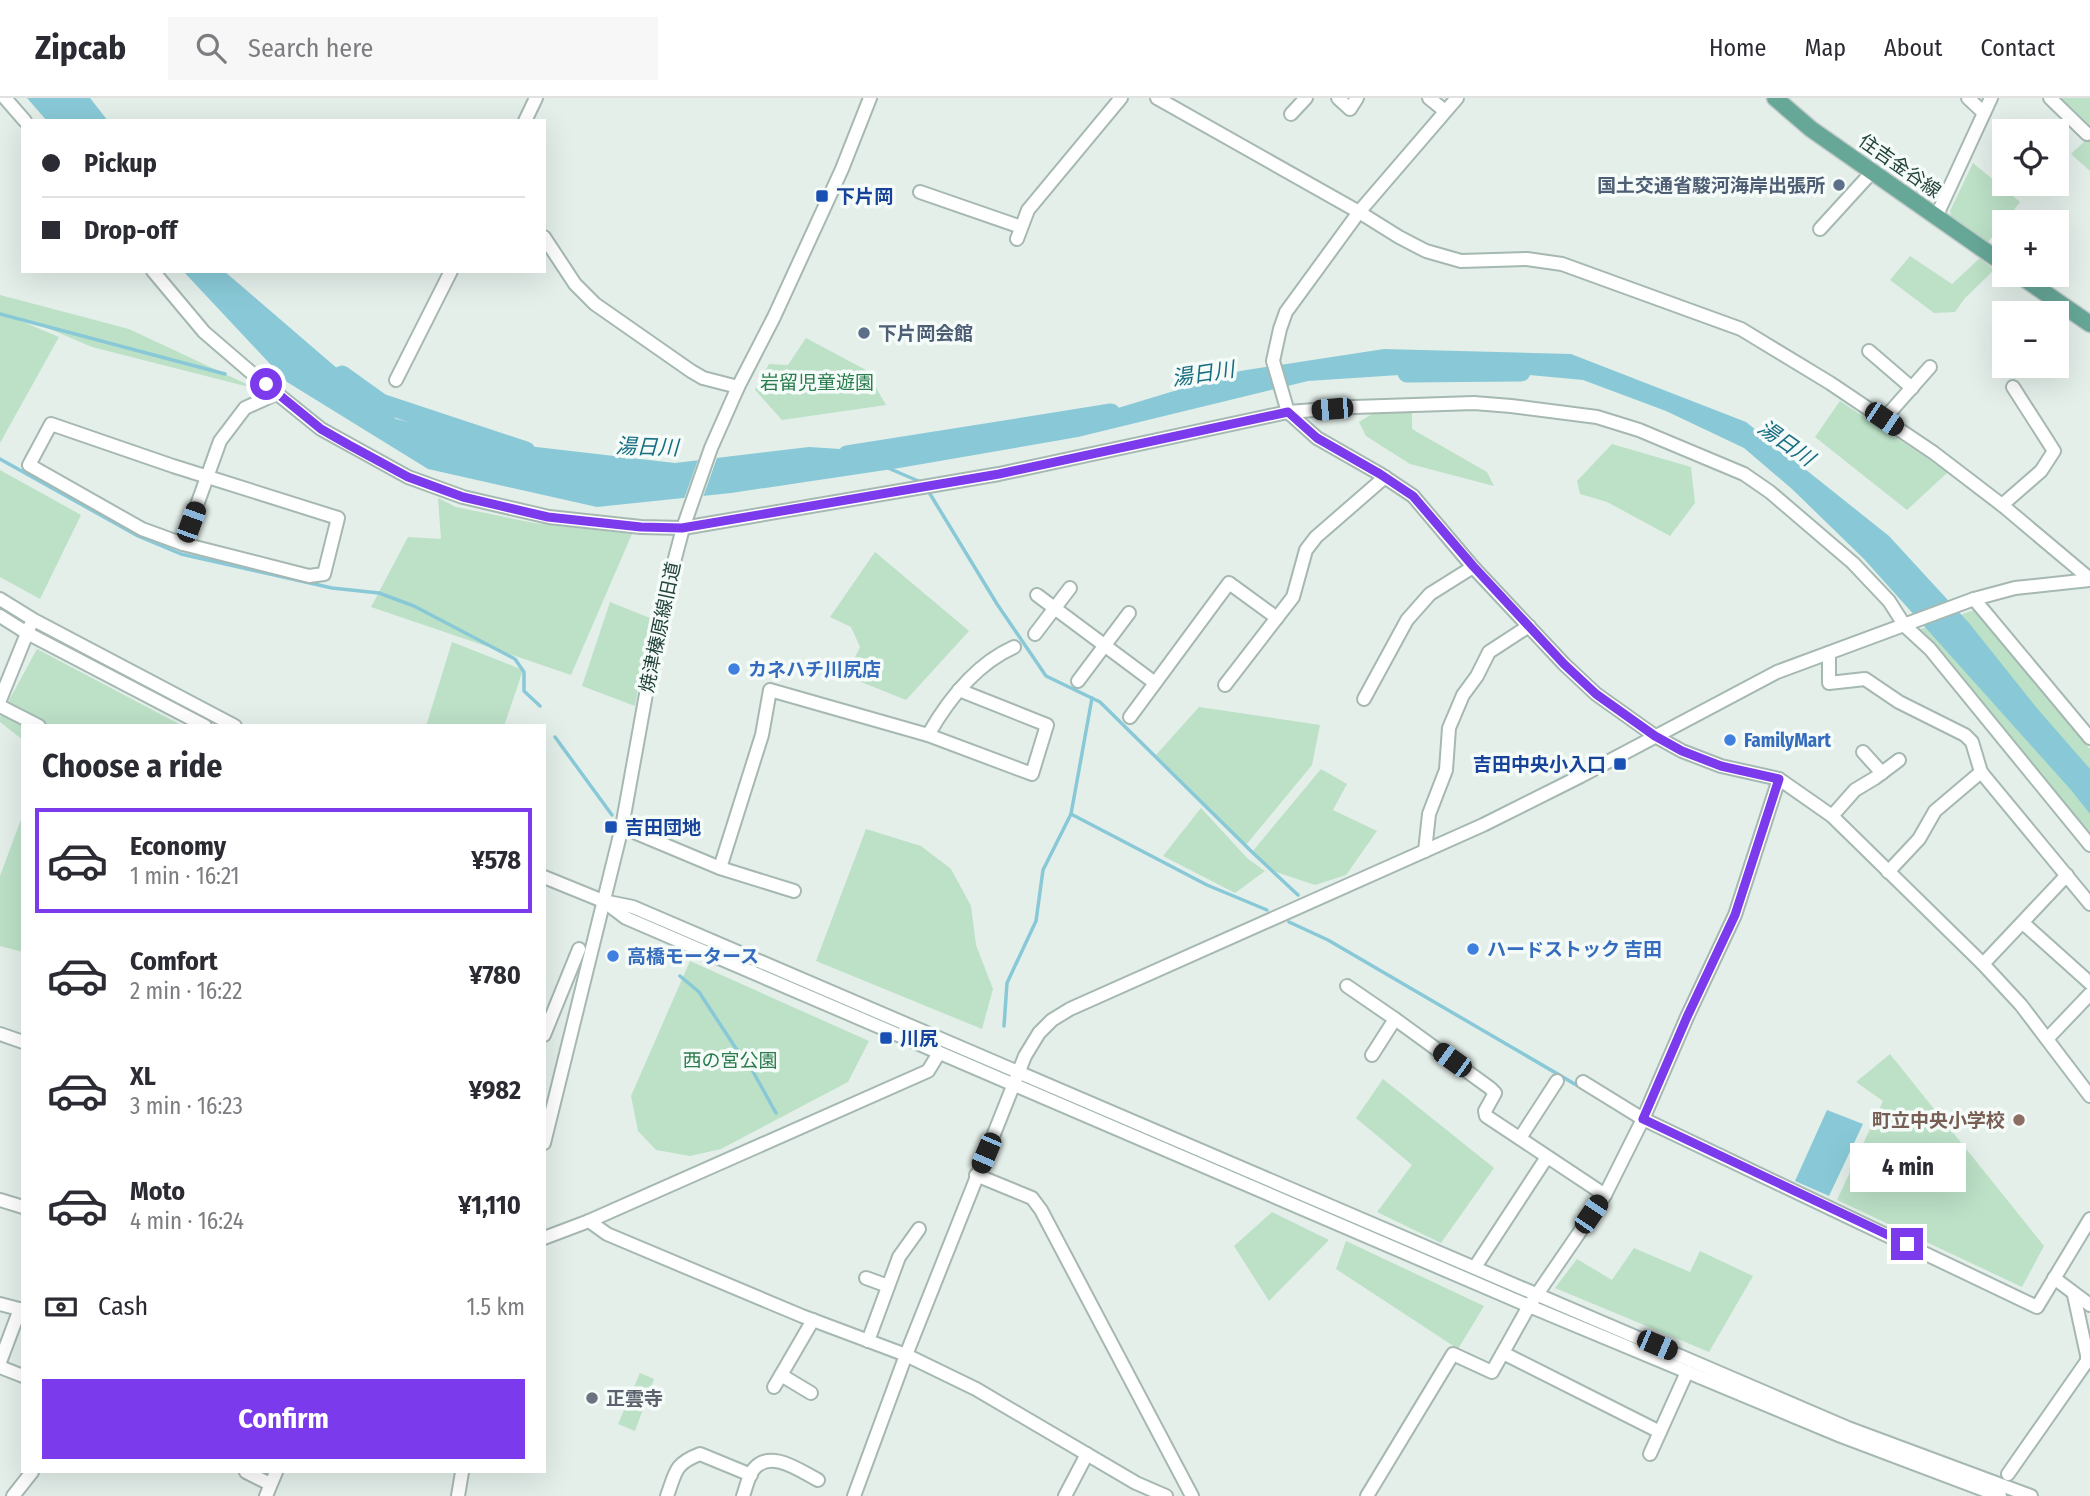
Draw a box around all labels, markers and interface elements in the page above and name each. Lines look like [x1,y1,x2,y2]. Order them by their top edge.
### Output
search box [168,17,658,80]
text: Zipcab [35,28,126,68]
icon: search [192,29,230,67]
text: Search here [248,33,373,64]
text: Home [1709,34,1766,62]
text: Map [1804,34,1846,62]
text: About [1884,34,1942,62]
text: Contact [1980,34,2055,62]
map controls [1992,119,2069,378]
button: locate [1992,119,2069,196]
street label: 住吉金谷線 [1854,129,1946,203]
text: Pickup [84,148,157,179]
place label: 国土交通省駿河海岸出張所 [1597,174,1825,197]
marker: 国土交通省駿河海岸出張所 [1831,177,1847,193]
place label: 下片岡 [836,185,893,208]
marker: 下片岡 [814,188,830,204]
button: + [1992,210,2069,287]
text: Drop-off [84,215,177,246]
button: − [1992,301,2069,378]
place label: 下片岡会館 [878,322,973,345]
marker: 下片岡会館 [856,325,872,341]
water label: 湯日川 [1170,356,1238,392]
route start [250,368,282,400]
park label: 岩留児童遊園 [760,371,874,394]
car [1311,397,1354,421]
car [1861,399,1908,439]
water label: 湯日川 [1753,414,1821,473]
water label: 湯日川 [615,433,681,461]
car [174,499,209,545]
street label: 焼津榛原線旧道 [635,560,685,694]
place label: カネハチ川尻店 [748,658,881,681]
marker: カネハチ川尻店 [726,661,742,677]
place label: FamilyMart [1744,729,1831,752]
marker: FamilyMart [1722,732,1738,748]
text: Choose a ride [42,747,223,785]
place label: 吉田中央小入口 [1473,753,1606,776]
marker: 吉田中央小入口 [1612,756,1628,772]
place label: 吉田団地 [625,816,701,839]
marker: 吉田団地 [603,819,619,835]
icon: car [46,829,109,892]
text: Economy [130,831,226,862]
text: ¥578 [471,845,521,876]
text: 1 min · 16:21 [130,862,240,890]
place label: ハードストック 吉田 [1487,938,1662,961]
marker: ハードストック 吉田 [1465,941,1481,957]
icon: car [46,944,109,1007]
place label: 高橋モータース [627,945,759,968]
text: Comfort [130,946,218,977]
marker: 高橋モータース [605,948,621,964]
text: ¥780 [469,960,521,991]
text: 2 min · 16:22 [130,977,242,1005]
place label: 川尻 [900,1027,938,1050]
marker: 川尻 [878,1030,894,1046]
car [1429,1039,1476,1081]
park label: 西の宮公園 [682,1049,778,1072]
icon: car [46,1059,109,1122]
text: XL [130,1061,156,1092]
text: ¥982 [469,1075,521,1106]
text: 3 min · 16:23 [130,1092,243,1120]
place label: 町立中央小学校 [1872,1109,2005,1132]
marker: 町立中央小学校 [2011,1112,2027,1128]
car [969,1130,1004,1176]
callout: 4 min [1849,1142,1965,1192]
text: 4 min [1882,1153,1934,1181]
icon: car [46,1174,109,1237]
text: Moto [130,1176,185,1207]
text: ¥1,110 [458,1190,521,1221]
car [1571,1191,1612,1237]
text: 4 min · 16:24 [130,1207,244,1235]
route end [1891,1228,1923,1260]
icon: cash [42,1288,80,1326]
text: Cash [98,1291,148,1322]
text: 1.5 km [467,1293,525,1321]
car [1634,1327,1681,1363]
button: Confirm [42,1379,525,1459]
place label: 正雲寺 [606,1387,663,1410]
marker: 正雲寺 [584,1390,600,1406]

